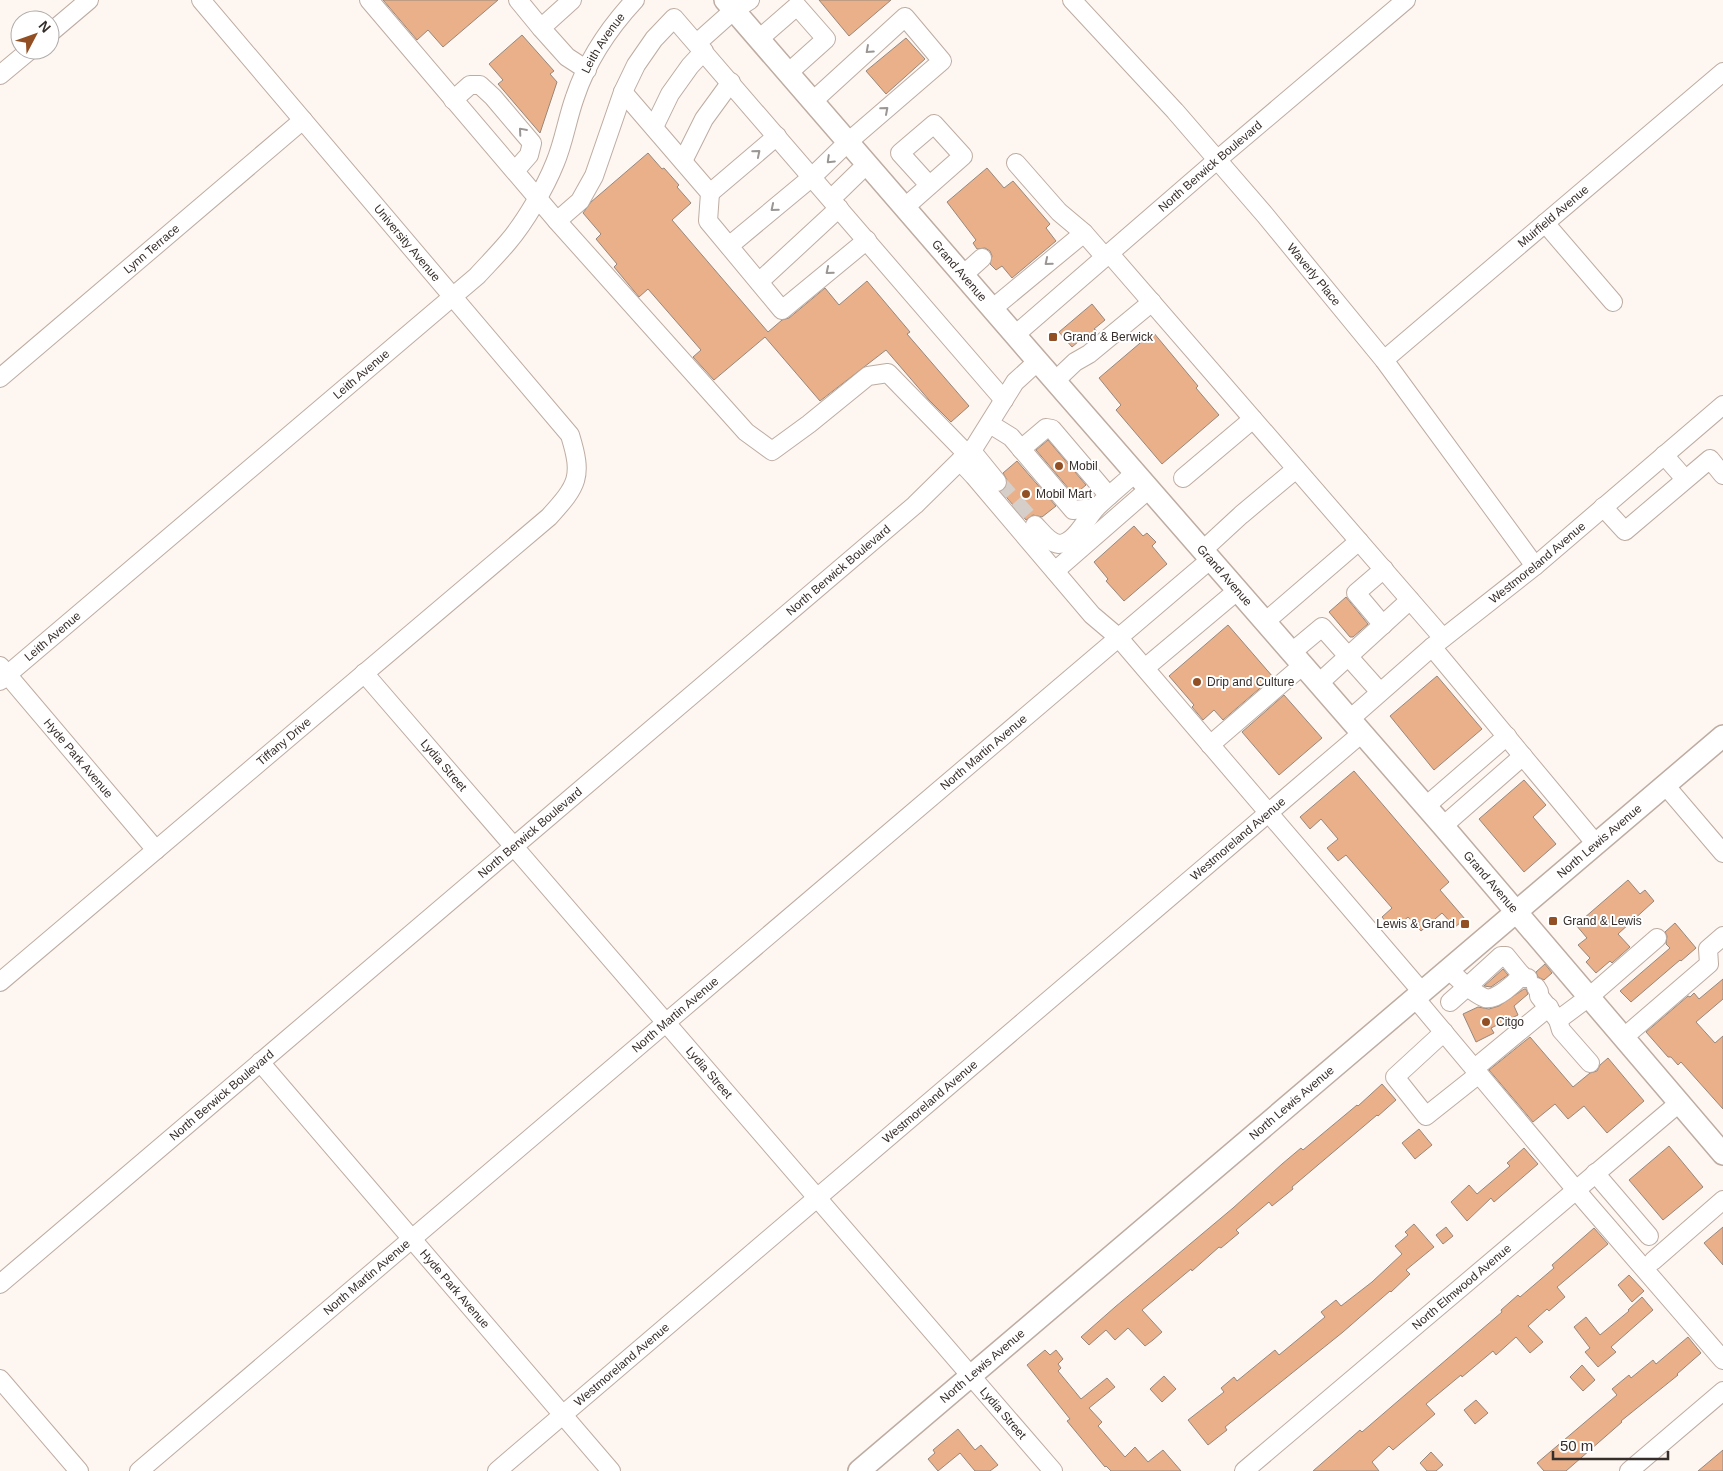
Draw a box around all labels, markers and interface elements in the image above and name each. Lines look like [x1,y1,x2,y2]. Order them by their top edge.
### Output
north arrow [10,10,60,60]
street label: Leith Avenue [579,10,628,76]
text: N [35,17,54,36]
one-way arrow [866,44,875,53]
one-way arrow [879,107,888,116]
street label: North Berwick Boulevard [1155,118,1265,215]
one-way arrow [519,128,528,137]
one-way arrow [751,151,760,159]
one-way arrow [827,154,836,163]
street label: Muirfield Avenue [1515,182,1592,250]
street label: University Avenue [371,202,443,284]
one-way arrow [771,202,780,211]
street label: Lynn Terrace [121,221,182,277]
street label: Grand Avenue [929,237,990,304]
street label: Waverly Place [1284,241,1344,309]
one-way arrow [1045,256,1054,265]
one-way arrow [826,266,835,274]
place label: Grand & Berwick [1063,330,1154,344]
marker: Grand & Berwick [1047,331,1059,343]
street label: Leith Avenue [330,346,393,402]
place label: Mobil [1069,459,1098,473]
marker: Mobil [1053,460,1065,472]
place label: Mobil Mart [1036,487,1093,501]
marker: Mobil Mart [1020,488,1032,500]
street label: Westmoreland Avenue [1486,519,1588,606]
street label: North Berwick Boulevard [783,522,893,618]
street label: Grand Avenue [1194,542,1255,609]
street label: Leith Avenue [22,608,84,664]
place label: Drip and Culture [1207,675,1295,689]
marker: Drip and Culture [1191,676,1203,688]
street label: North Martin Avenue [938,711,1030,793]
street label: Tiffany Drive [254,714,314,768]
street label: Hyde Park Avenue [41,716,116,801]
street label: Lydia Street [418,737,470,795]
street label: North Berwick Boulevard [475,785,585,881]
street label: Westmoreland Avenue [1188,794,1289,883]
street label: North Lewis Avenue [1554,801,1645,881]
street label: Grand Avenue [1461,848,1521,916]
place label: Grand & Lewis [1563,914,1642,928]
marker: Grand & Lewis [1547,915,1559,927]
place label: Lewis & Grand [1376,917,1455,931]
marker: Lewis & Grand [1459,918,1471,930]
street label: North Martin Avenue [629,974,722,1056]
place label: Citgo [1496,1015,1524,1029]
marker: Citgo [1480,1016,1492,1028]
street label: Lydia Street [683,1044,736,1102]
street label: North Berwick Boulevard [167,1047,276,1144]
street label: Westmoreland Avenue [879,1057,980,1146]
street label: North Lewis Avenue [1246,1063,1337,1143]
street label: North Martin Avenue [321,1236,413,1318]
street label: North Elmwood Avenue [1409,1241,1514,1333]
street label: Hyde Park Avenue [417,1247,493,1331]
street label: Westmoreland Avenue [571,1320,672,1409]
street label: North Lewis Avenue [937,1326,1028,1406]
street label: Lydia Street [977,1385,1030,1442]
scale bar [1553,1428,1668,1460]
text: 50 m [1560,1437,1593,1454]

